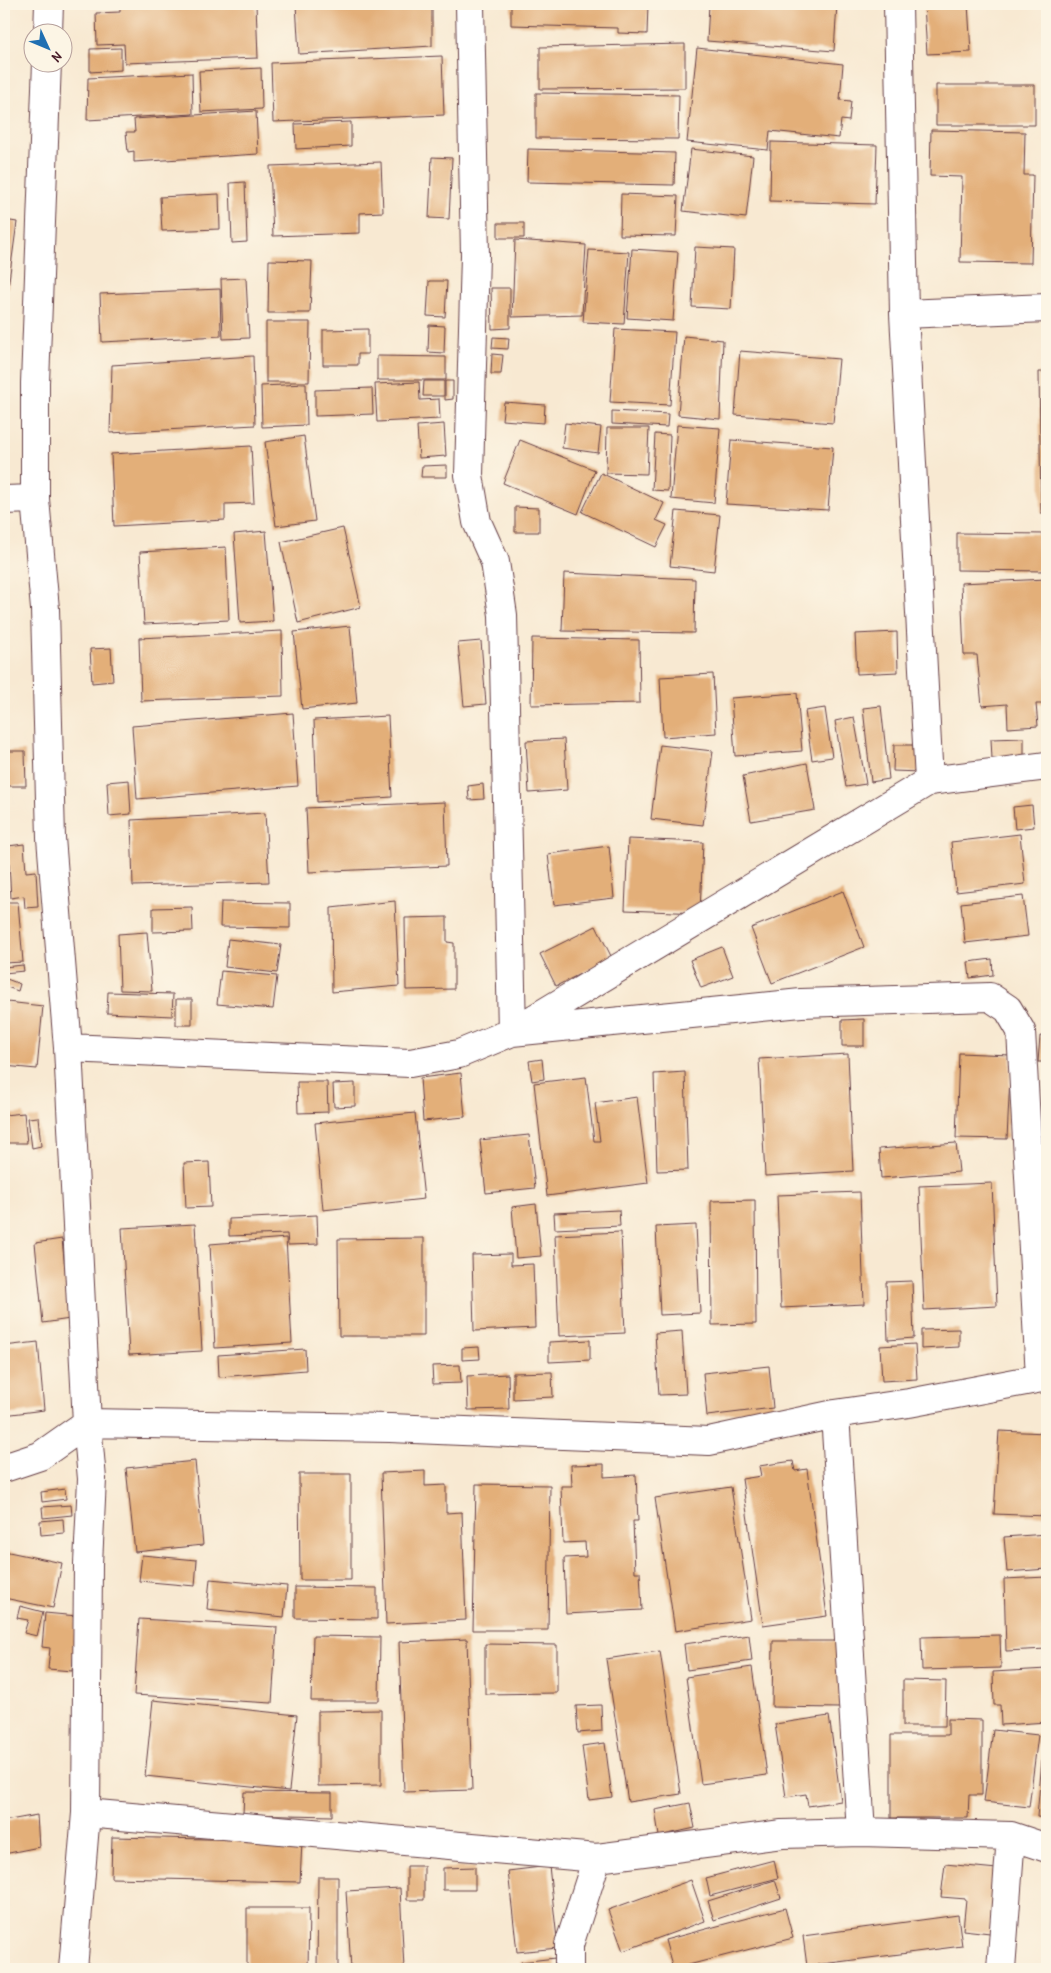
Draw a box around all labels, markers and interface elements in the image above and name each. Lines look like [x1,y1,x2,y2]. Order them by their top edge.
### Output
north arrow [22,22,72,72]
text: N [48,48,67,67]

